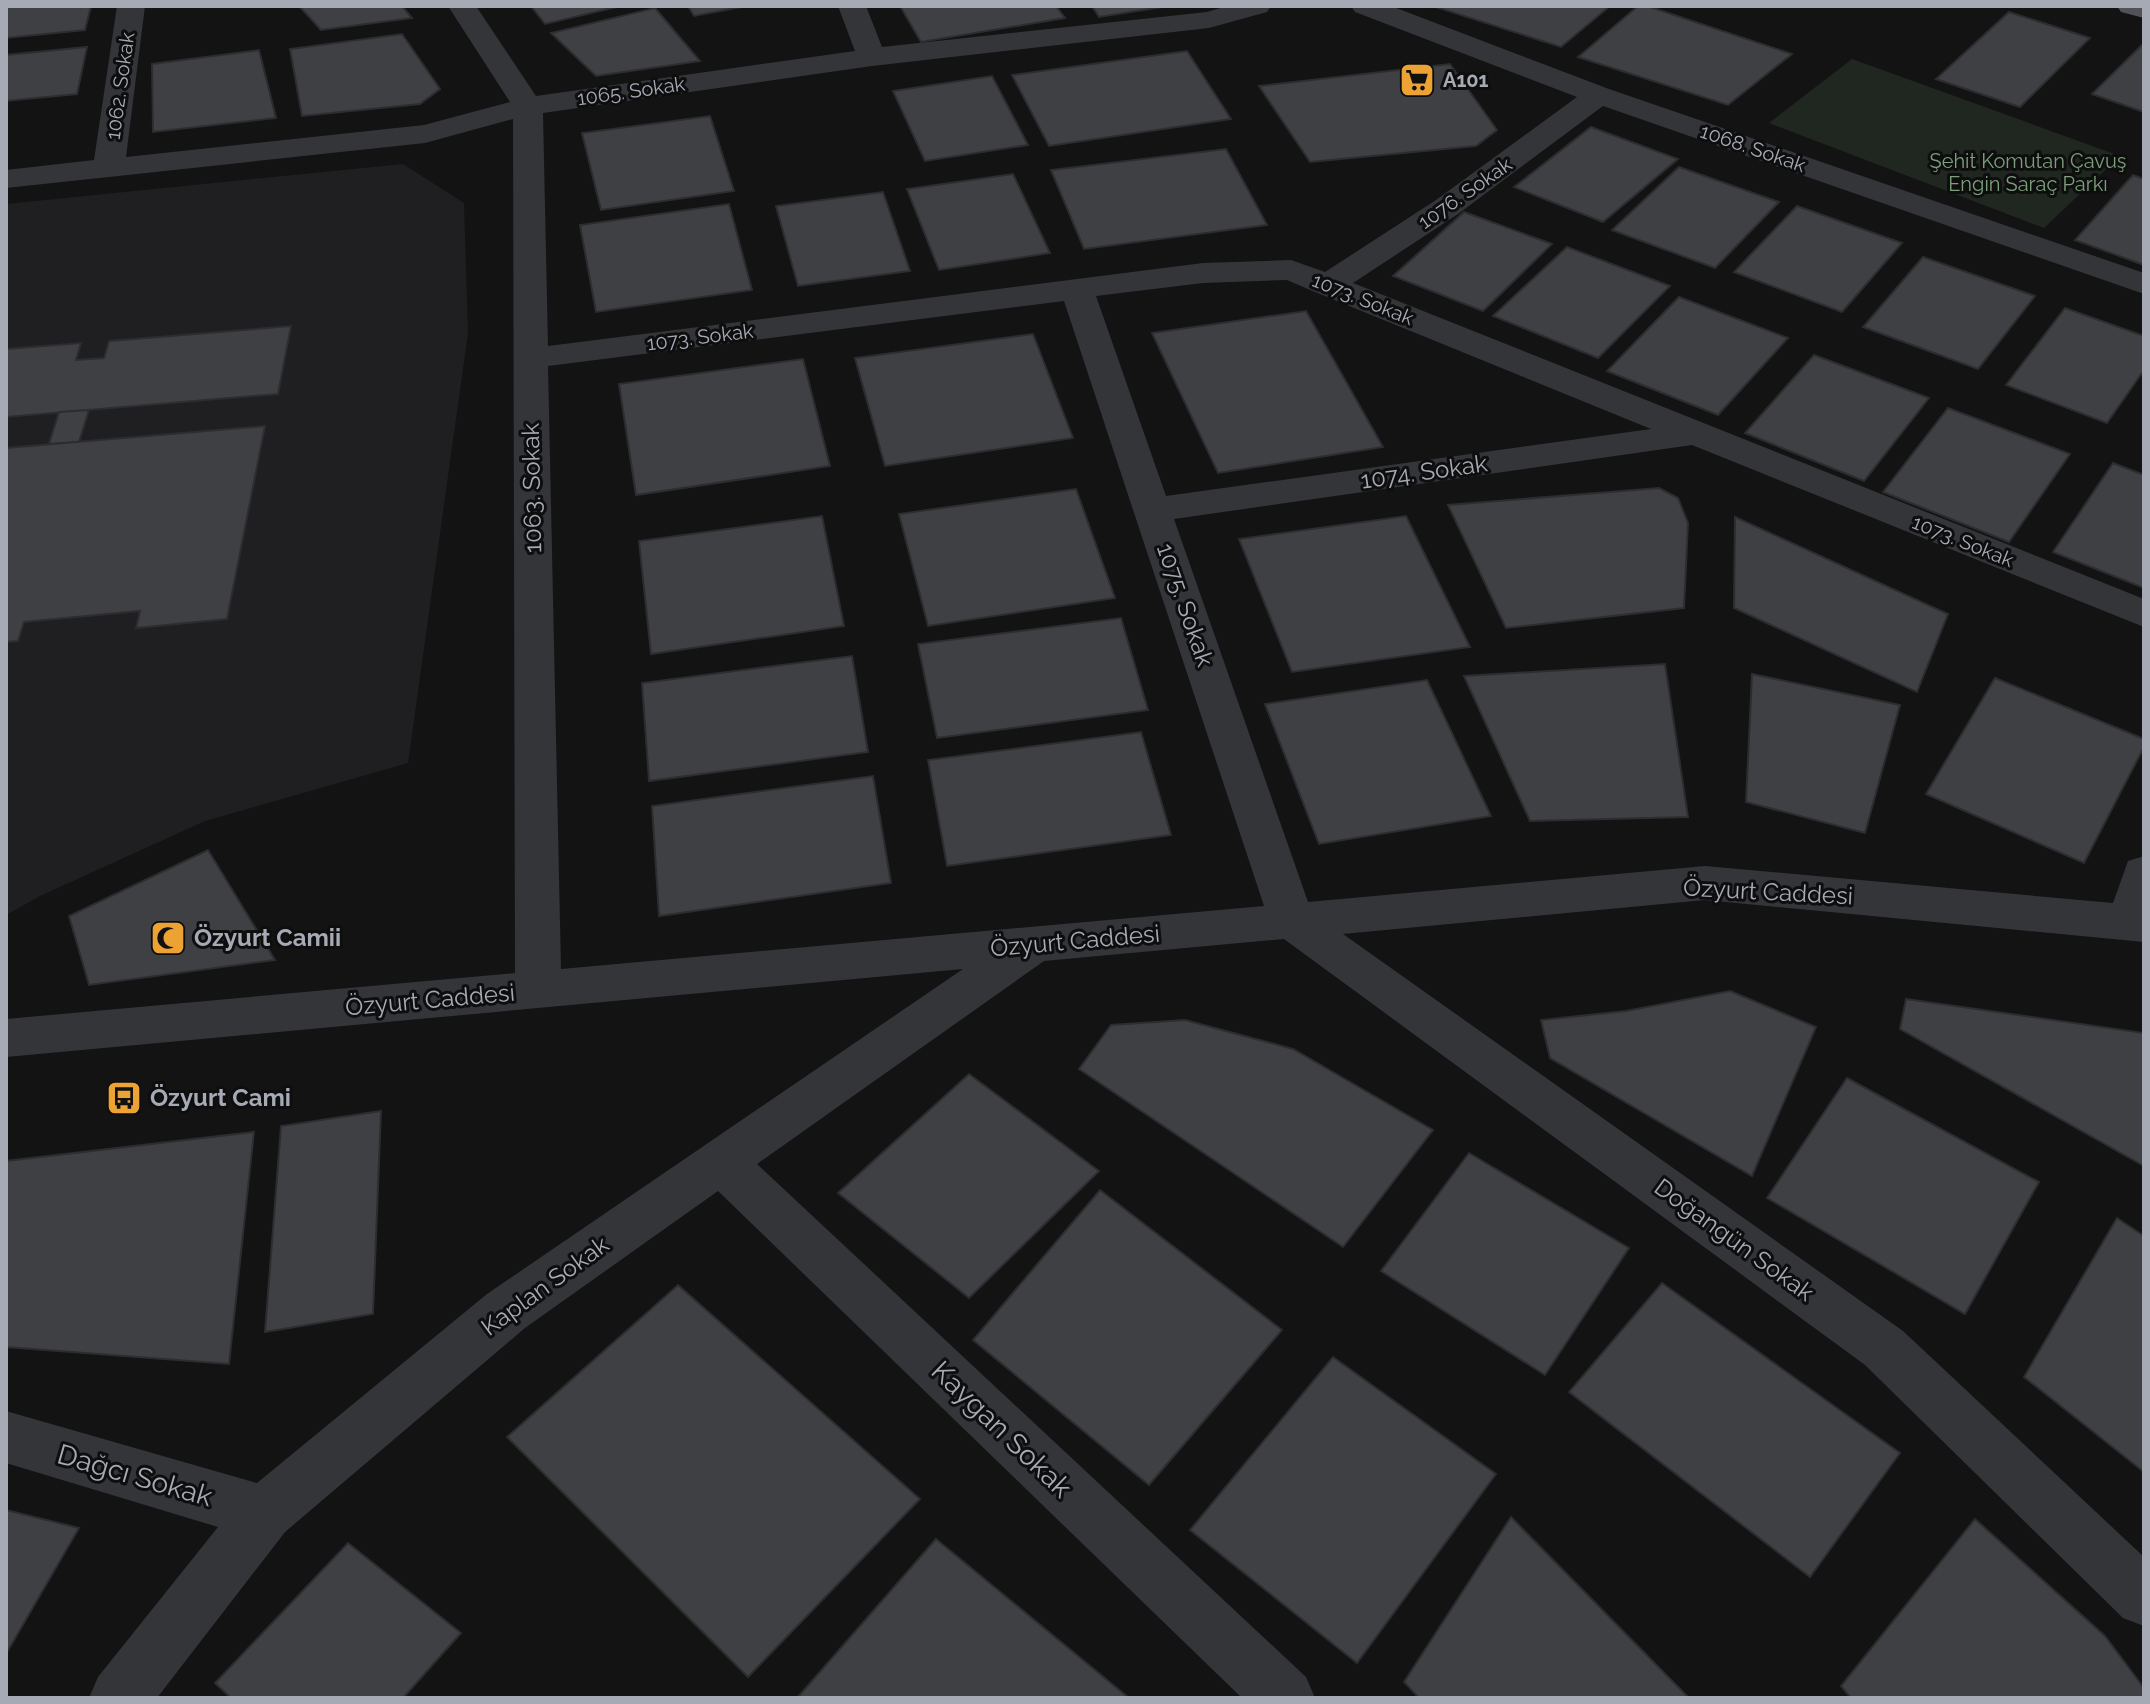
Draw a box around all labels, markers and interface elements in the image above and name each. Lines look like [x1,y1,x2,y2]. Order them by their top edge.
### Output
street label: 1062. Sokak [101,30,139,141]
supermarket icon: A101 [1398,61,1436,99]
place label: A101 [1443,68,1489,92]
street label: 1065. Sokak [575,71,687,110]
street label: 1068. Sokak [1697,119,1809,177]
park label: Şehit Komutan Çavuş Engin Saraç Parkı [1930,149,2126,196]
street label: 1076. Sokak [1414,152,1517,234]
street label: 1073. Sokak [1309,268,1417,330]
street label: 1073. Sokak [645,319,755,355]
street label: 1063. Sokak [516,422,547,553]
street label: 1074. Sokak [1359,448,1489,495]
street label: 1073. Sokak [1909,510,2017,572]
street label: 1075. Sokak [1151,539,1220,670]
street label: Özyurt Caddesi [1682,873,1854,910]
mosque icon: Özyurt Camii [149,919,187,957]
street label: Özyurt Caddesi [989,919,1161,962]
place label: Özyurt Camii [194,923,341,952]
street label: Özyurt Caddesi [344,978,516,1021]
bus stop icon: Özyurt Cami [105,1079,143,1117]
place label: Özyurt Cami [150,1083,291,1112]
street label: Doğangün Sokak [1649,1172,1820,1307]
street label: Kaplan Sokak [475,1230,614,1342]
street label: Kaygan Sokak [925,1354,1079,1505]
street label: Dağcı Sokak [54,1438,216,1513]

